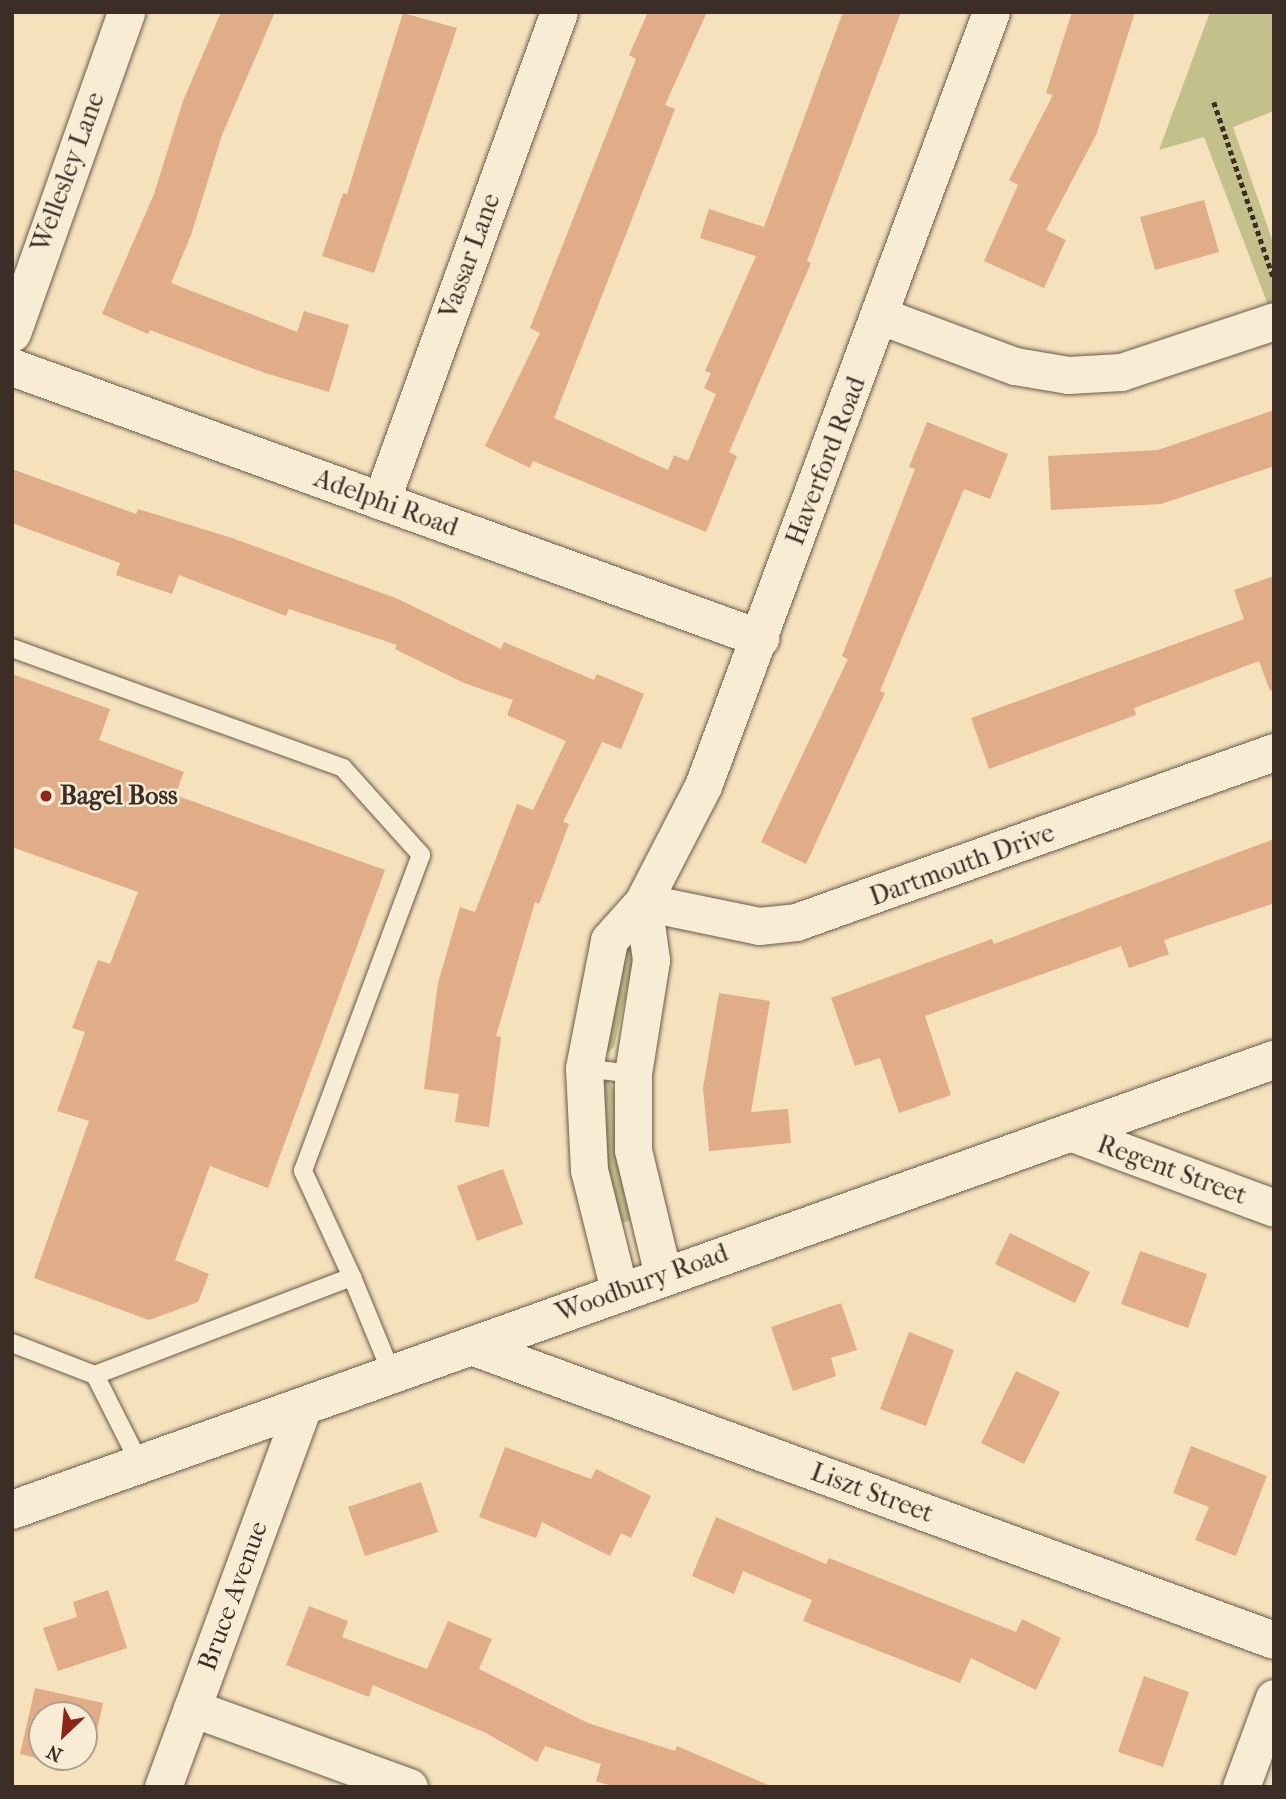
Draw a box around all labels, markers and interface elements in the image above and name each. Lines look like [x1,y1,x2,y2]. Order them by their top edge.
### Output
street label: Wellesley Lane [25,88,111,256]
street label: Vassar Lane [433,189,507,323]
street label: Haverford Road [780,372,872,550]
street label: Adelphi Road [310,463,462,543]
place label: Bagel Boss [60,780,178,812]
marker: Bagel Boss [38,788,54,804]
street label: Dartmouth Drive [865,817,1059,913]
street label: Regent Street [1093,1129,1251,1211]
street label: Woodbury Road [552,1237,732,1329]
street label: Liszt Street [807,1456,937,1530]
street label: Bruce Avenue [192,1517,274,1675]
north arrow [28,1701,98,1771]
text: N [43,1740,66,1766]

